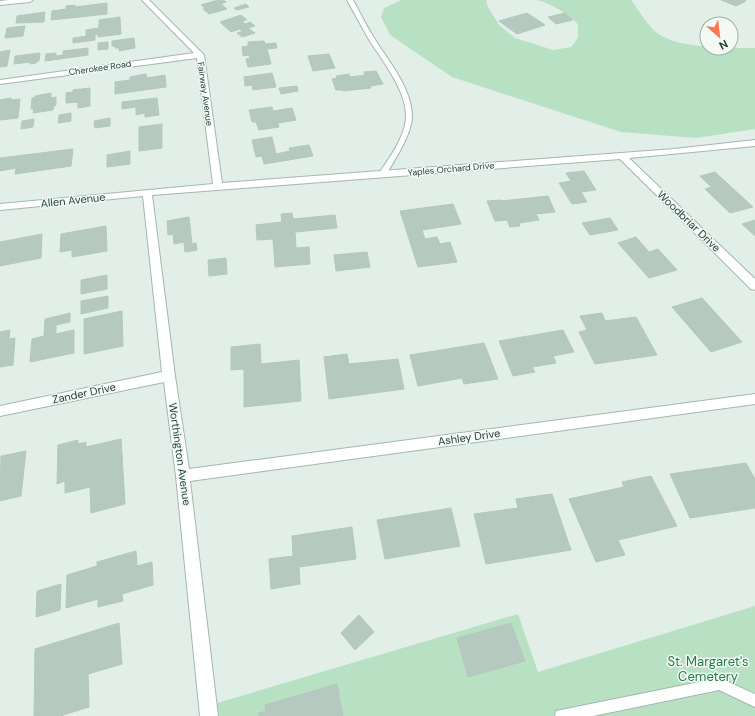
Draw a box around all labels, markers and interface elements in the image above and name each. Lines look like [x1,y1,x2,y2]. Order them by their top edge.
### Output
north arrow [699,16,739,56]
text: N [717,37,731,53]
street label: Cherokee Road [68,58,132,78]
street label: Fairway Avenue [195,61,215,127]
street label: Yaples Orchard Drive [407,159,495,179]
street label: Woodbriar Drive [654,187,724,255]
street label: Allen Avenue [40,190,106,210]
street label: Zander Drive [51,379,117,407]
street label: Worthington Avenue [166,402,194,506]
street label: Ashley Drive [437,426,501,448]
park label: St. Margaret's Cemetery [667,653,749,685]

